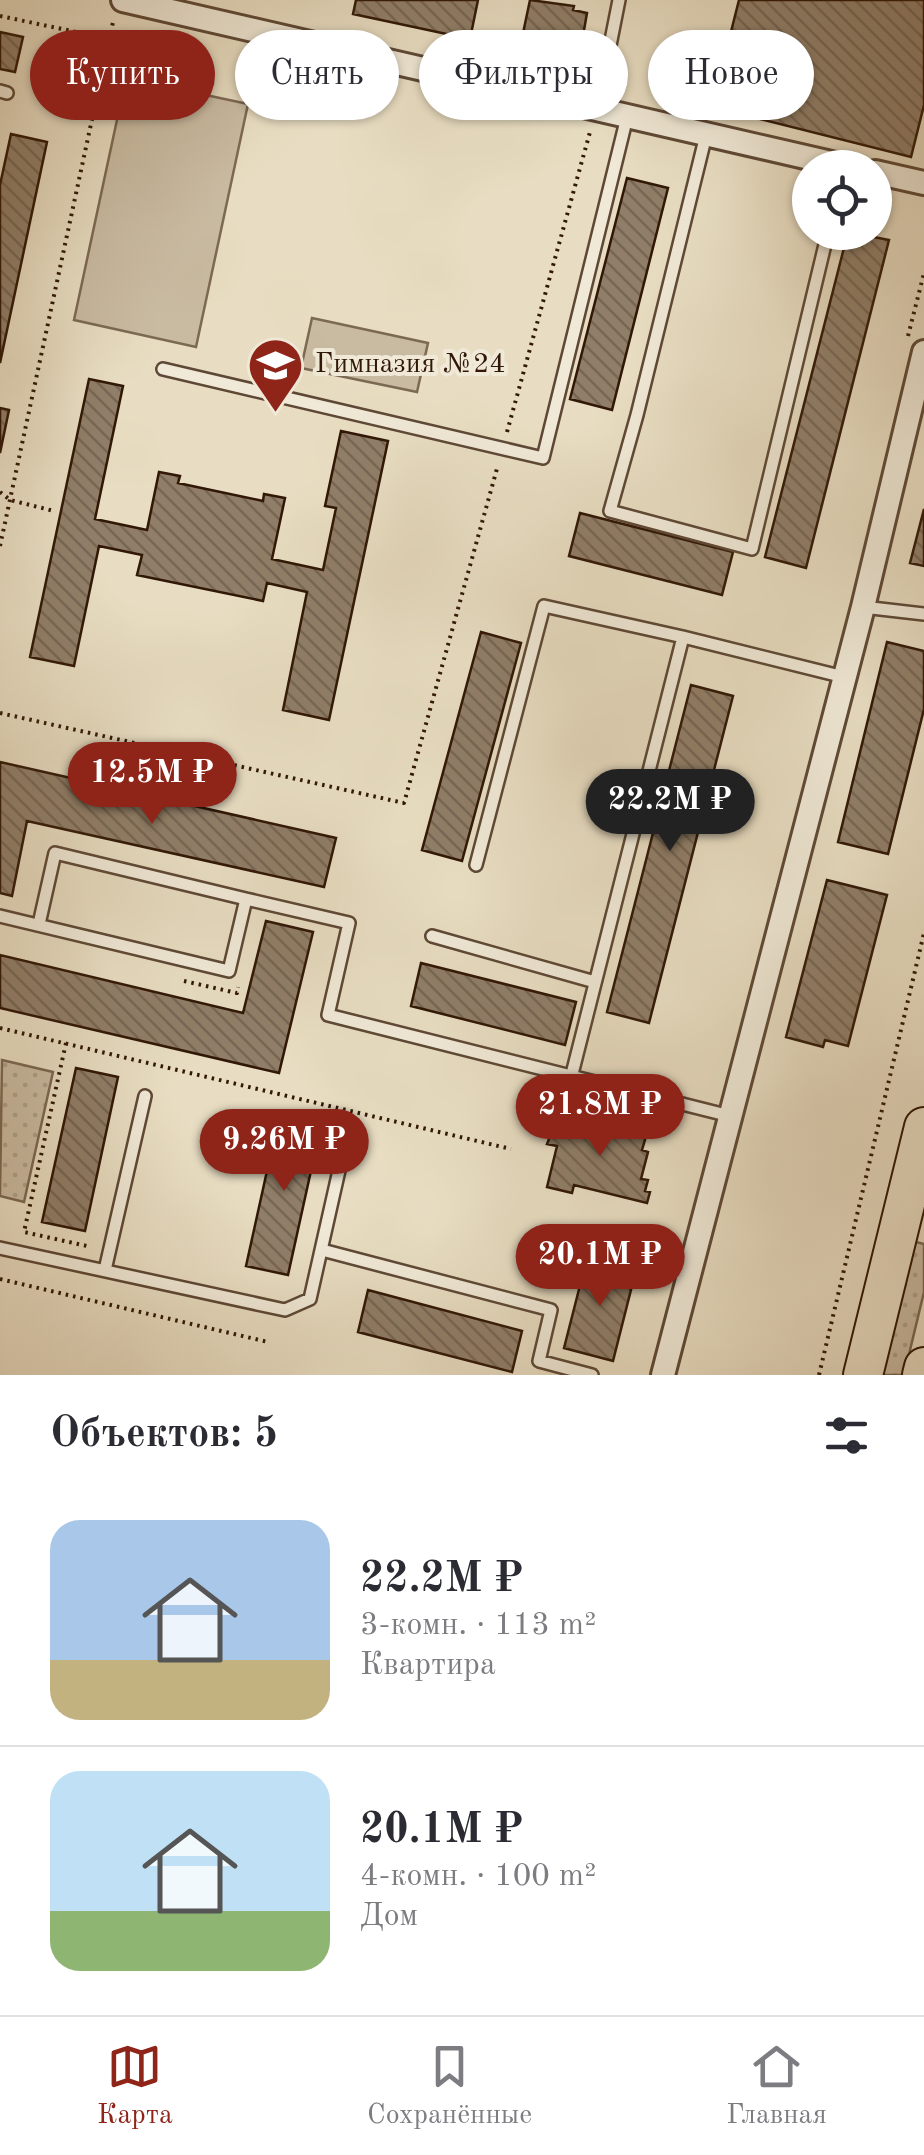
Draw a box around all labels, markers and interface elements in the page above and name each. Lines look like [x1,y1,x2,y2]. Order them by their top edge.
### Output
chip: Купить [30,30,215,120]
chip: Снять [235,30,399,120]
chip: Фильтры [419,30,628,120]
chip: Новое [648,30,814,120]
map controls [792,150,892,250]
button: locate [792,150,892,250]
school or university icon: Гимназия №24 [246,335,306,414]
place label: Гимназия №24 [315,351,506,379]
pin: 12.5M ₽ [60,742,244,827]
text: 12.5M ₽ [90,758,214,790]
pin: 22.2M ₽ [578,769,762,854]
text: 22.2M ₽ [608,785,732,817]
pin: 21.8M ₽ [508,1074,692,1159]
text: 21.8M ₽ [538,1090,662,1122]
pin: 9.26M ₽ [192,1109,376,1194]
text: 9.26M ₽ [222,1125,346,1157]
pin: 20.1M ₽ [508,1224,692,1309]
text: 20.1M ₽ [538,1240,662,1272]
icon: filters [819,1408,874,1463]
text: Объектов: 5 [50,1414,278,1456]
text: 22.2M ₽ [360,1559,523,1601]
icon: home [130,1560,250,1680]
text: 3-комн. · 113 m² [360,1610,596,1642]
text: Квартира [360,1650,496,1682]
text: 20.1M ₽ [360,1810,523,1852]
icon: home [130,1811,250,1931]
text: 4-комн. · 100 m² [360,1861,596,1893]
text: Дом [360,1901,418,1933]
tab: Карта [97,2039,173,2134]
tab: Сохранённые [367,2039,532,2134]
tab: Главная [726,2039,827,2134]

